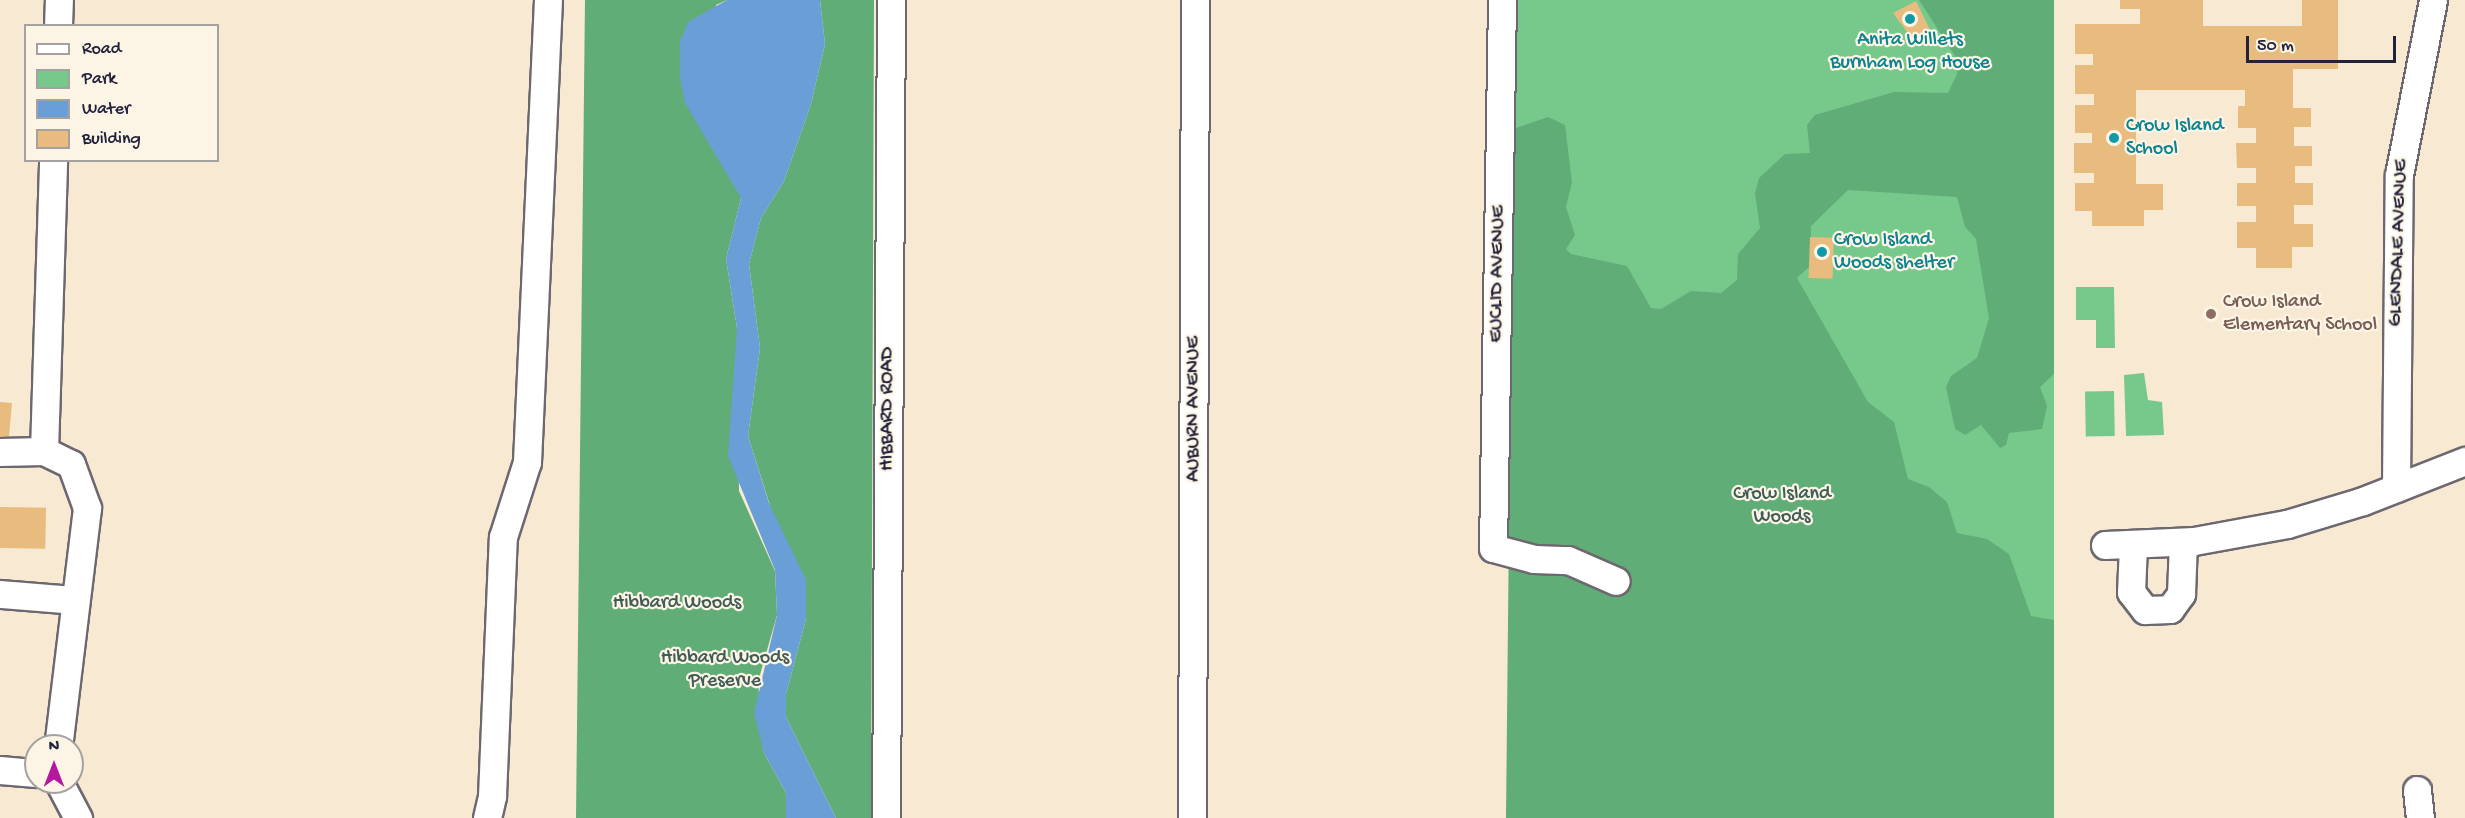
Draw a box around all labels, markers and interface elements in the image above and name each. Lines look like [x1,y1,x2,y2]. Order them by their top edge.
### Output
marker: Anita Willets Burnham Log House [1903,12,1917,26]
legend [24,24,219,162]
scale bar [2249,24,2399,62]
place label: Anita Willets Burnham Log House [1830,28,1990,75]
text: 50 m [2257,36,2294,57]
text: Road [82,39,121,60]
text: Park [82,69,116,90]
text: Water [82,99,130,120]
place label: Crow Island School [2126,114,2223,161]
text: Building [82,129,141,150]
marker: Crow Island School [2107,131,2121,145]
street label: GLENDALE AVENUE [2384,159,2414,327]
street label: EUCLID AVENUE [1485,205,1511,343]
place label: Crow Island Woods shelter [1834,228,1954,275]
marker: Crow Island Woods shelter [1815,245,1829,259]
place label: Crow Island Elementary School [2223,290,2377,337]
marker: Crow Island Elementary School [2204,307,2218,321]
street label: AUBURN AVENUE [1182,336,1206,482]
street label: HIBBARD ROAD [876,347,900,471]
park label: Crow Island Woods [1733,483,1831,530]
park label: Hibbard Woods [613,591,741,615]
park label: Hibbard Woods Preserve [661,647,789,694]
north arrow [24,734,84,794]
text: N [49,738,59,757]

